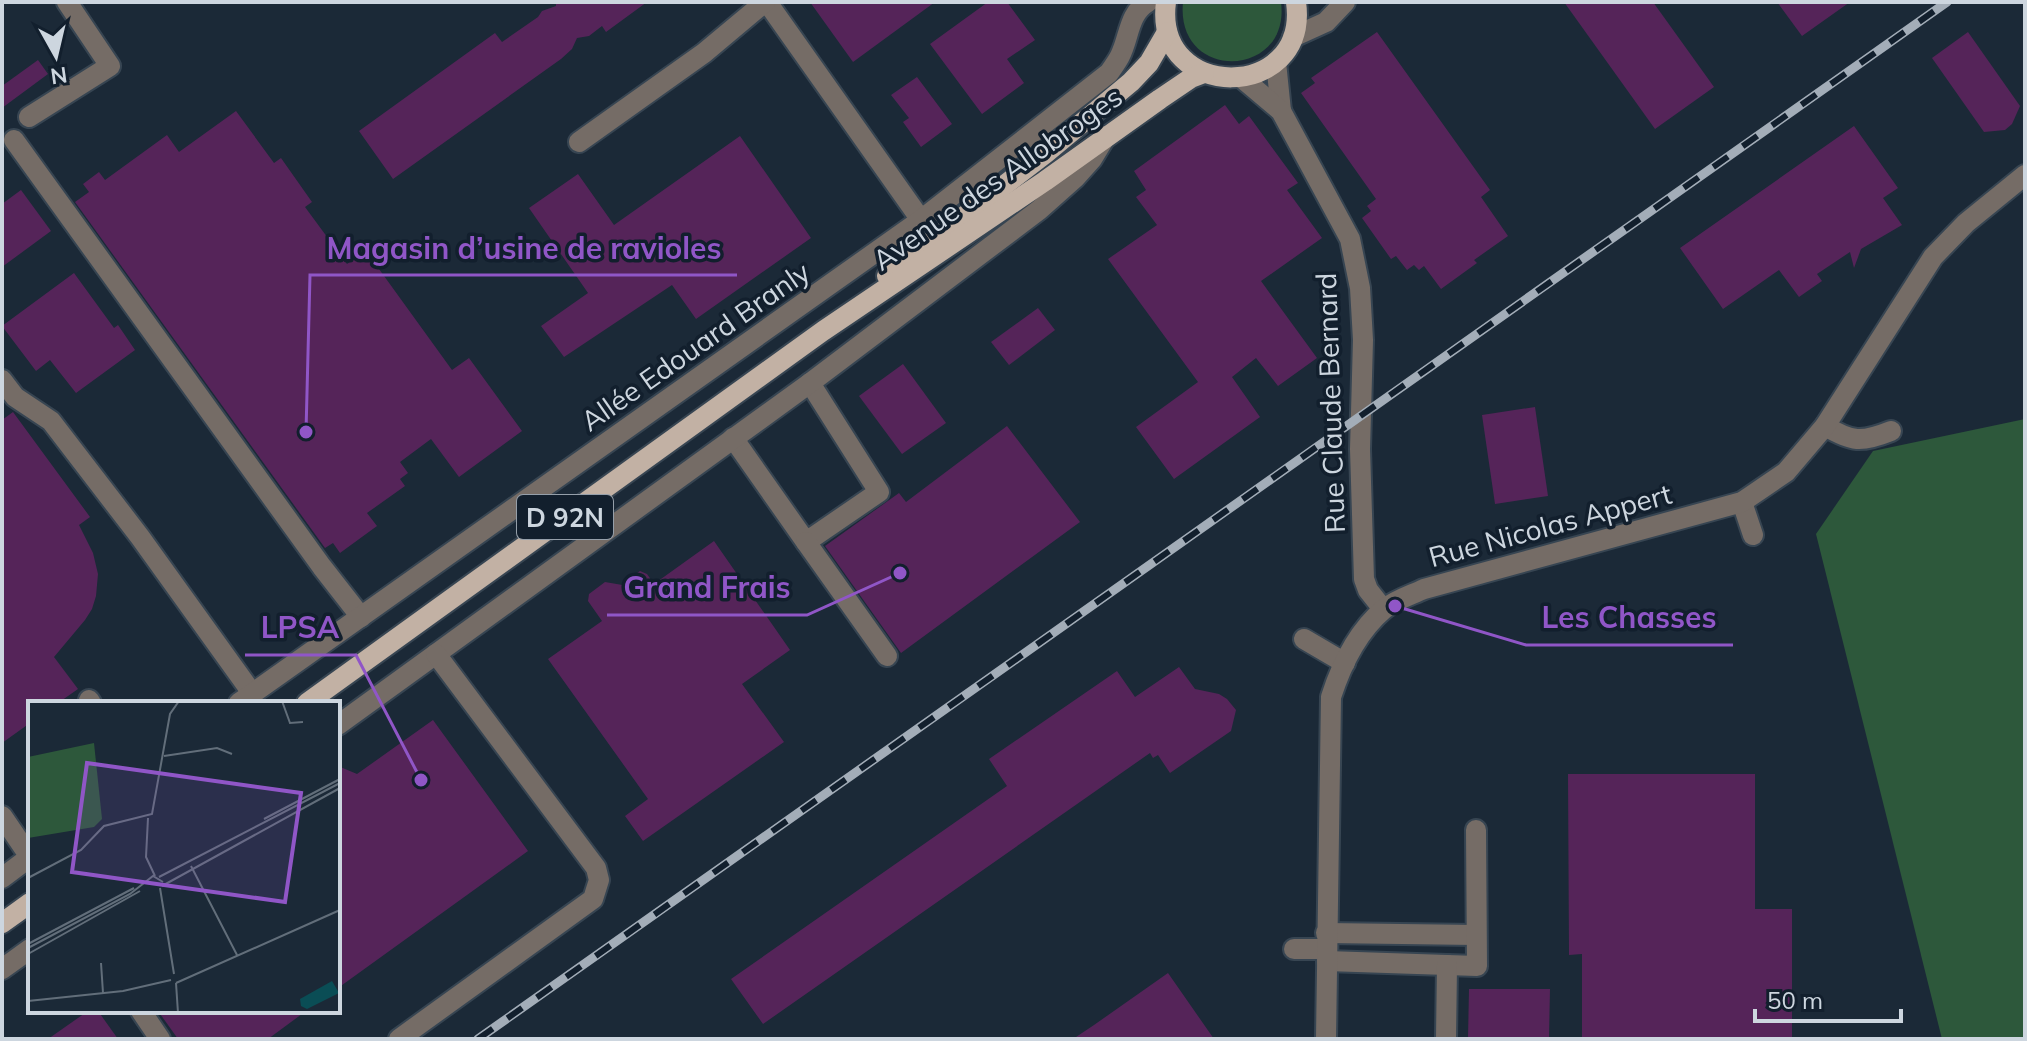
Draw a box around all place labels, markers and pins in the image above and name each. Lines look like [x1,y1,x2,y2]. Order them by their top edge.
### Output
callout: Magasin d’usine de ravioles [310,221,737,275]
callout: Grand Frais [607,561,807,615]
callout: Les Chasses [1526,591,1733,645]
callout: LPSA [245,601,356,655]

